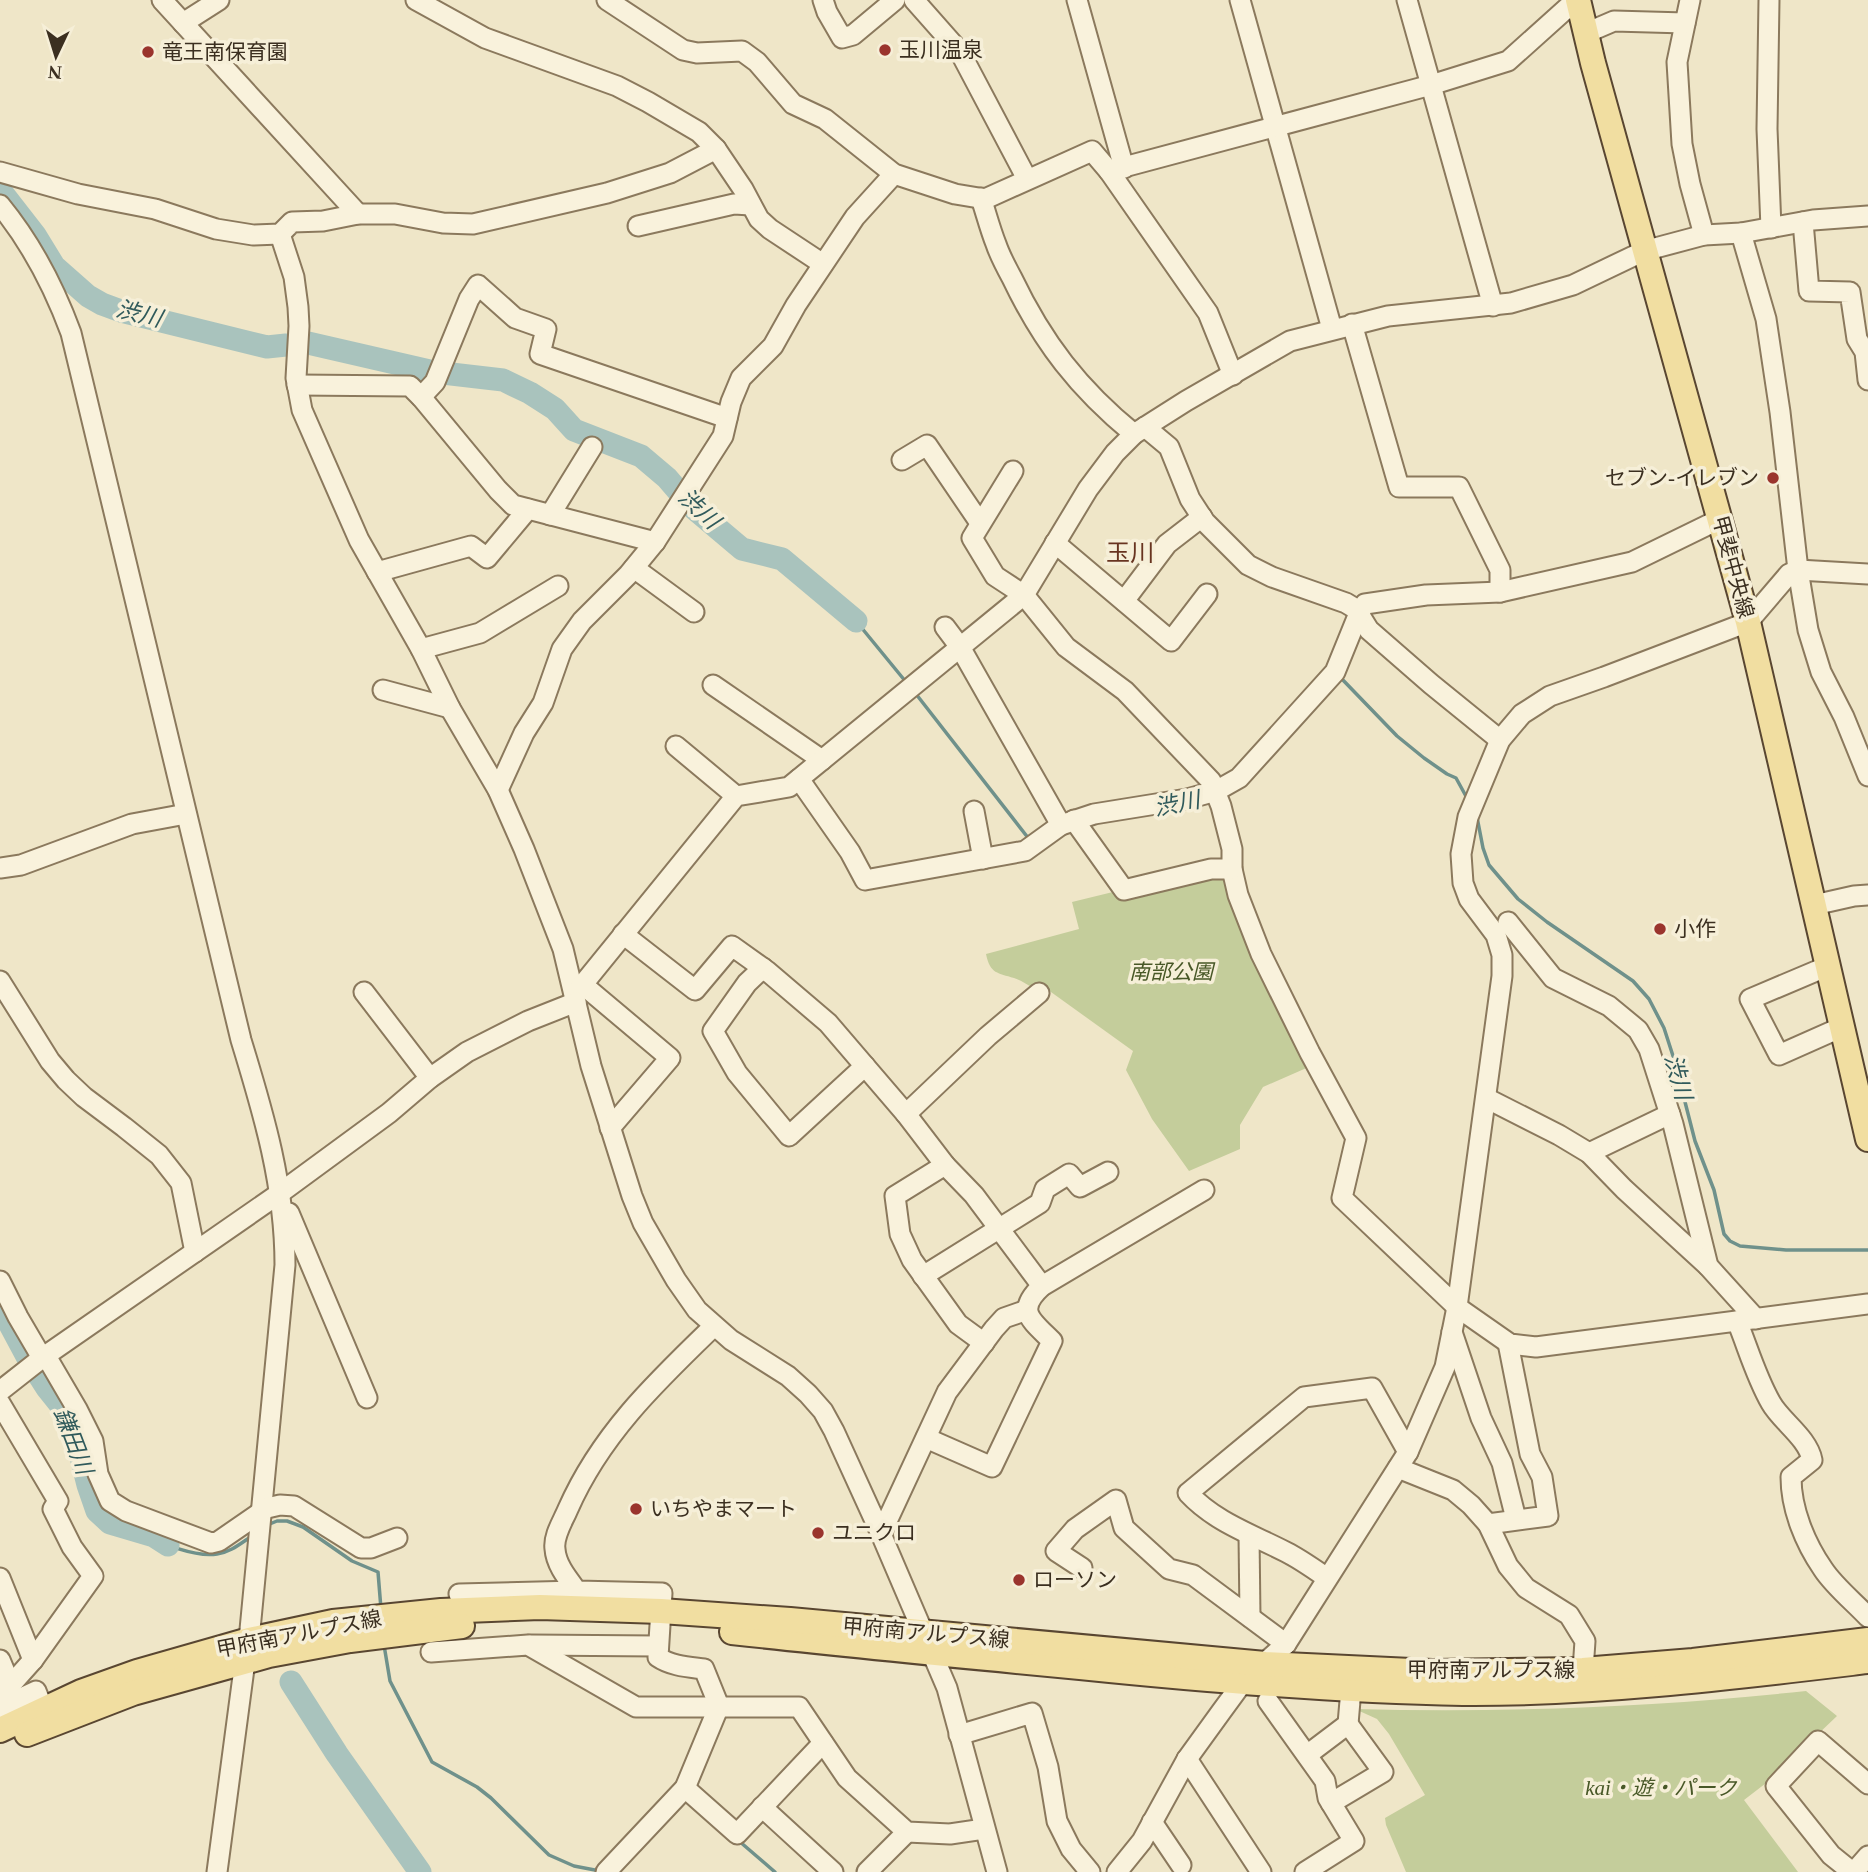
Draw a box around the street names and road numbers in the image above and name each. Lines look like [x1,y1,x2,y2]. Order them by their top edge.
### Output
street label: 甲斐中央線 [1708,513,1758,621]
street label: 甲府南アルプス線 [214,1606,384,1662]
street label: 甲府南アルプス線 [841,1614,1011,1652]
street label: 甲府南アルプス線 [1407,1658,1575,1682]

